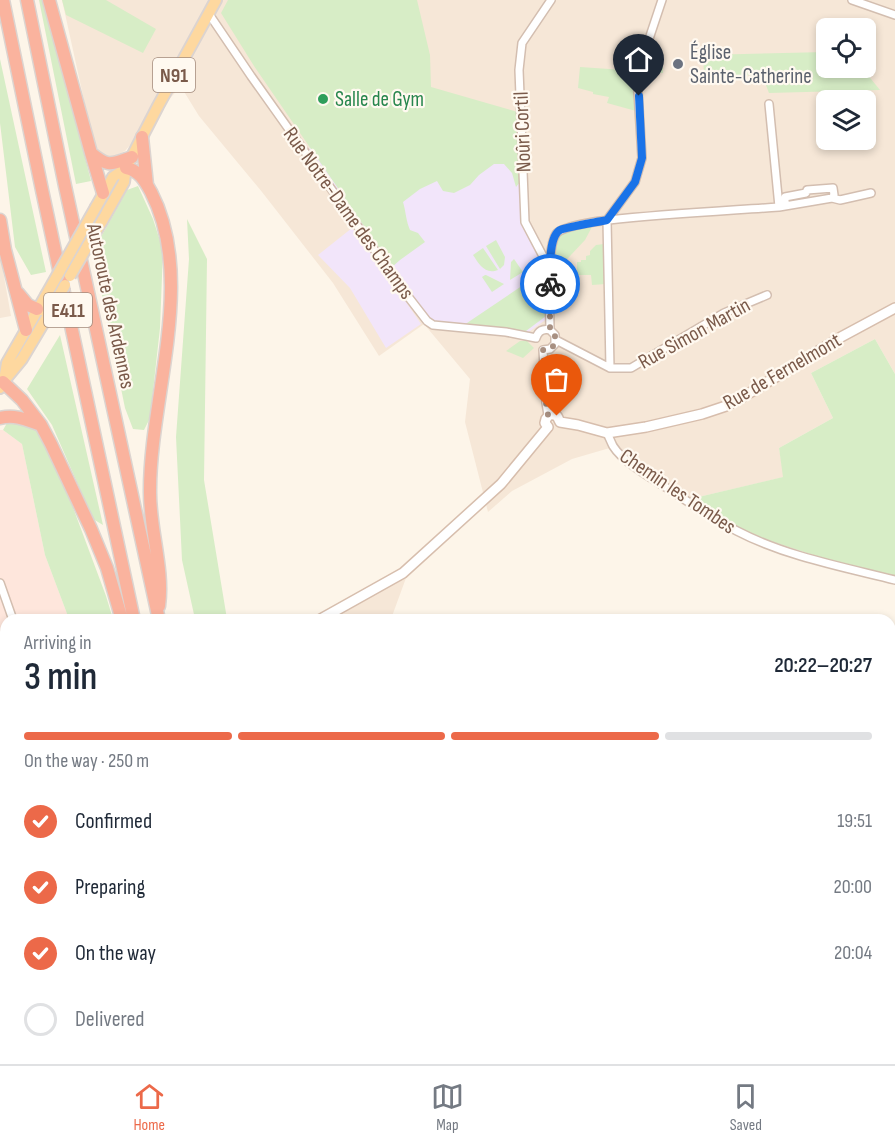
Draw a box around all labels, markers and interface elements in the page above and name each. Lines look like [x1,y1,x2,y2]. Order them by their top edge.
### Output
map controls [816,18,876,150]
button: locate [816,18,876,78]
pin [613,34,664,96]
place label: Église Sainte-Catherine [690,40,812,89]
icon: home [622,43,655,76]
marker: Église Sainte-Catherine [671,57,685,71]
road number: N91 [153,58,195,92]
place label: Salle de Gym [335,87,424,112]
button: layers [816,90,876,150]
street label: Noûri Cortil [509,91,536,173]
marker: Salle de Gym [316,92,330,106]
street label: Rue Notre-Dame des Champs [278,122,419,304]
street label: Autoroute des Ardennes [81,220,140,391]
courier [520,254,580,314]
icon: bike [534,268,567,301]
street label: Rue Simon Martin [634,292,754,374]
road number: E411 [44,293,92,327]
street label: Rue de Fernelmont [719,328,846,415]
pin [531,354,582,416]
icon: bag [540,363,573,396]
street label: Chemin les Tombes [615,443,741,539]
text: Arriving in [24,631,92,655]
text: 20:22–20:27 [774,652,872,679]
text: 3 min [24,654,97,701]
text: On the way · 250 m [24,749,149,773]
icon: check [24,805,57,838]
text: Confirmed [75,808,152,835]
text: 19:51 [837,809,872,833]
icon: check [24,871,57,904]
text: Preparing [75,874,145,901]
text: 20:00 [833,875,872,899]
icon: check [24,937,57,970]
text: On the way [75,940,156,967]
text: 20:04 [834,941,872,965]
text: Delivered [75,1006,144,1033]
tab: Home [133,1080,166,1135]
tab: Map [431,1080,464,1135]
tab: Saved [729,1080,762,1135]

